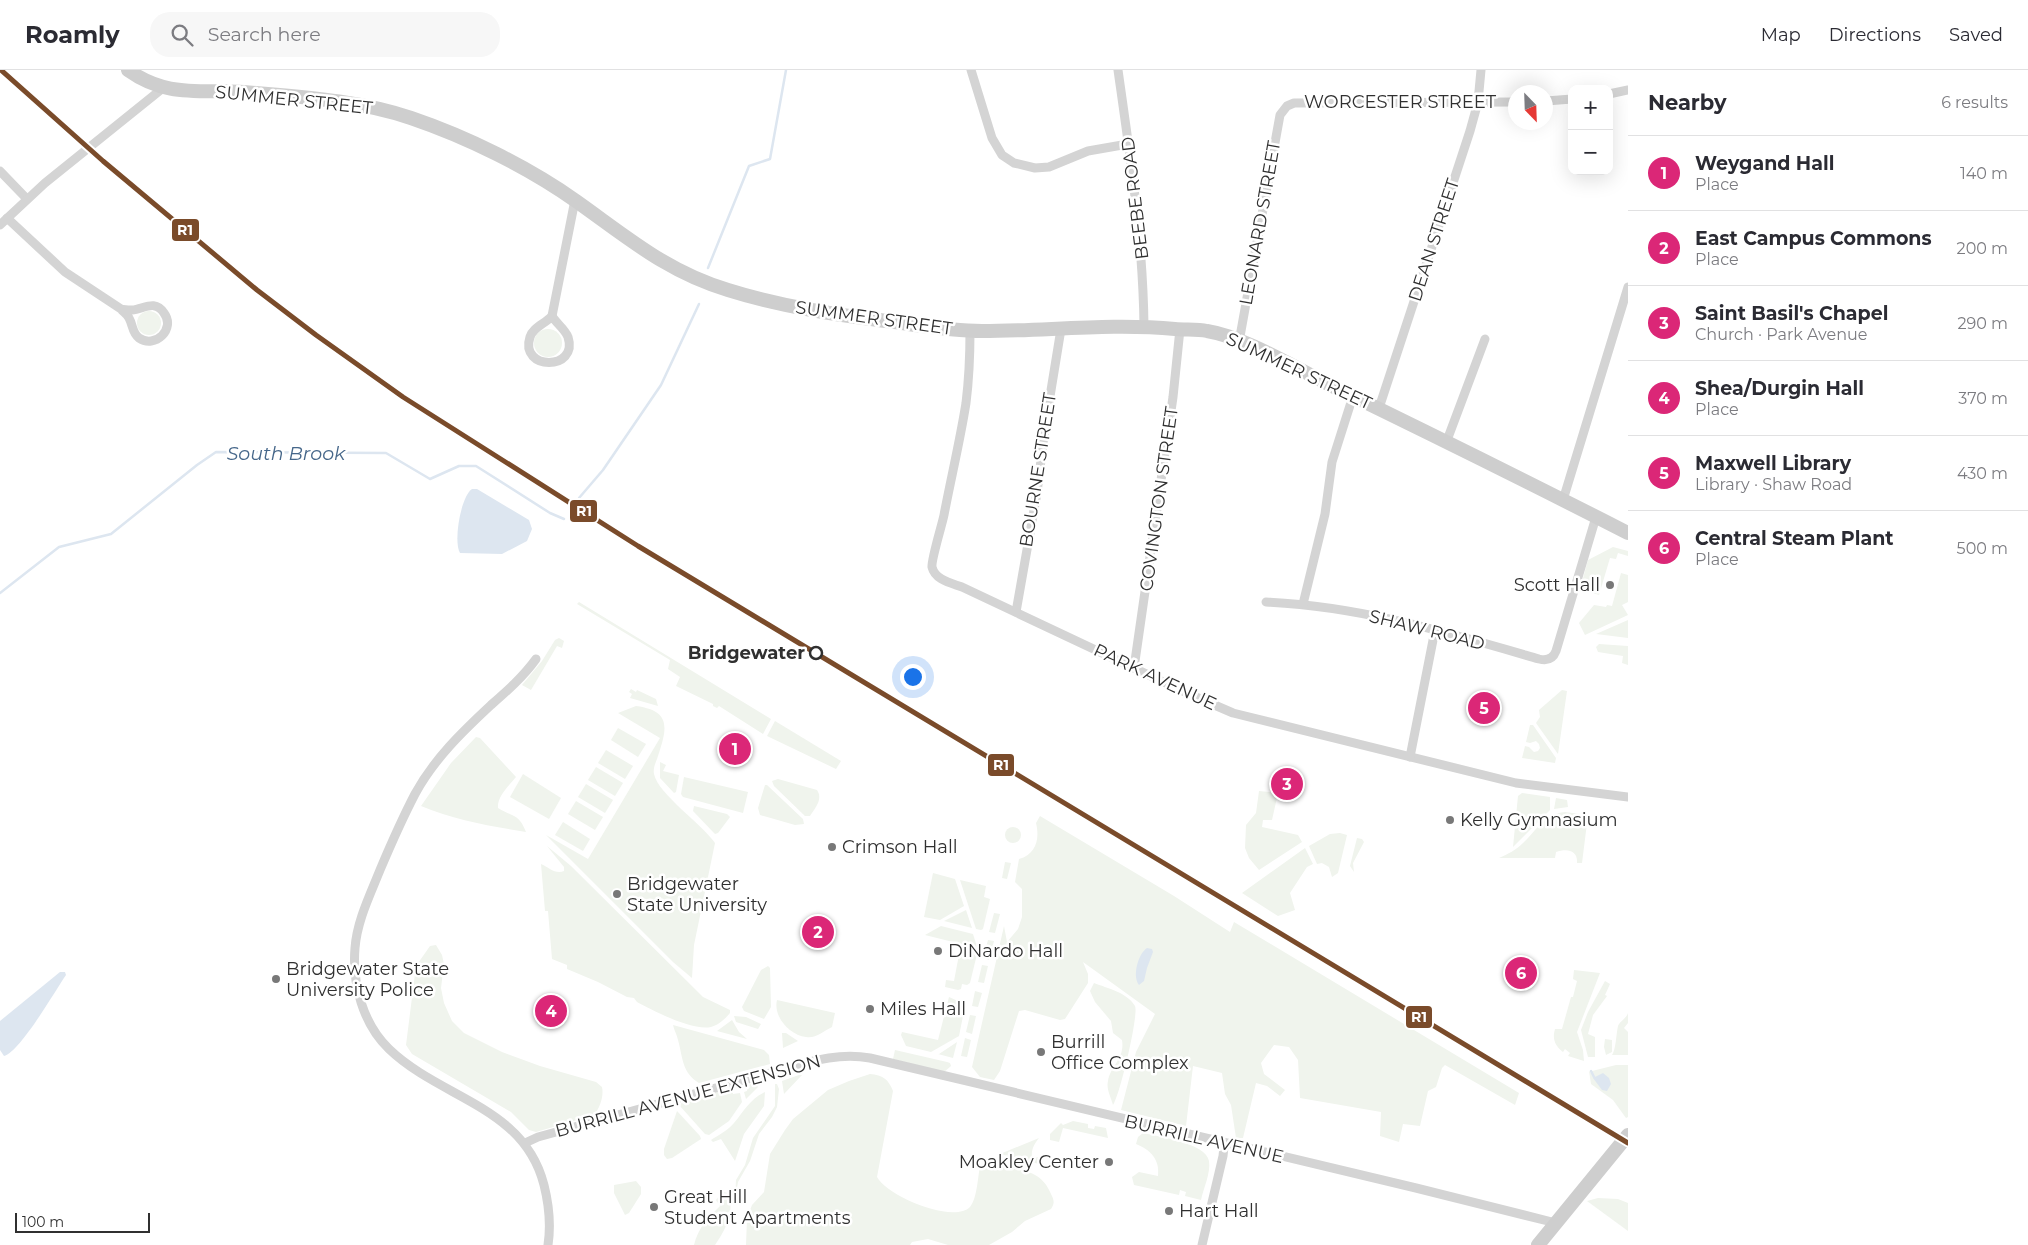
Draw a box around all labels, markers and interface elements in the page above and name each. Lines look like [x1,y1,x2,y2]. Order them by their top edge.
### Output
search box [150,12,500,57]
text: Roamly [25,20,120,49]
icon: search [168,21,196,49]
text: Search here [208,23,321,46]
text: Map [1761,24,1801,46]
text: Directions [1829,24,1921,46]
text: Saved [1949,24,2003,46]
street label: SUMMER STREET [214,81,374,119]
north arrow [1508,85,1553,130]
map controls [1568,85,1613,175]
button: + [1568,85,1613,130]
text: Nearby [1648,90,1727,115]
street label: WORCESTER STREET [1304,91,1497,113]
text: 6 results [1941,93,2008,112]
button: − [1568,130,1613,175]
street label: BEEBE ROAD [1117,135,1153,261]
street label: LEONARD STREET [1235,138,1285,307]
text: Weygand Hall [1695,152,1834,175]
text: 1 [1661,164,1667,183]
text: 140 m [1960,164,2008,183]
street label: DEAN STREET [1404,175,1464,304]
text: Place [1695,175,1739,194]
line badge: R1 [171,218,200,242]
text: R1 [177,221,193,239]
text: East Campus Commons [1695,227,1932,250]
text: 2 [1659,239,1669,258]
text: 200 m [1957,239,2008,258]
text: Place [1695,250,1739,269]
street label: SUMMER STREET [794,296,954,340]
text: Saint Basil's Chapel [1695,302,1888,325]
text: 3 [1659,314,1669,333]
text: 290 m [1957,314,2008,333]
text: Church · Park Avenue [1695,325,1867,344]
street label: SUMMER STREET [1223,328,1376,415]
text: Shea/Durgin Hall [1695,377,1864,400]
text: 4 [1658,389,1670,408]
text: 370 m [1958,389,2008,408]
street label: BOURNE STREET [1015,391,1061,549]
text: Place [1695,400,1739,419]
street label: COVINGTON STREET [1135,405,1183,593]
water label: South Brook [227,442,346,465]
text: Maxwell Library [1695,452,1851,475]
text: 5 [1659,464,1669,483]
text: 430 m [1957,464,2008,483]
text: Library · Shaw Road [1695,475,1852,494]
line badge: R1 [569,499,598,523]
text: R1 [576,502,592,520]
text: Central Steam Plant [1695,527,1894,550]
text: 6 [1659,539,1669,558]
text: 500 m [1957,539,2008,558]
text: Place [1695,550,1739,569]
place label: Scott Hall [1514,574,1600,596]
marker: Scott Hall [1604,579,1616,591]
street label: SHAW ROAD [1367,605,1487,655]
street label: PARK AVENUE [1090,639,1220,715]
place label: Bridgewater [688,642,805,664]
marker: Bridgewater [809,646,823,660]
your location [900,664,926,690]
pin: 5 [1468,689,1500,727]
pin: 1 [719,730,751,768]
line badge: R1 [987,753,1015,777]
text: R1 [993,756,1009,774]
pin: 3 [1271,765,1303,803]
place label: Kelly Gymnasium [1460,809,1618,831]
marker: Kelly Gymnasium [1444,814,1456,826]
place label: Crimson Hall [842,836,958,858]
marker: Crimson Hall [826,841,838,853]
place label: Bridgewater State University [627,873,767,916]
marker: Bridgewater State University [611,888,623,900]
pin: 2 [802,913,834,951]
place label: DiNardo Hall [948,940,1063,962]
marker: DiNardo Hall [932,945,944,957]
pin: 6 [1505,954,1537,992]
place label: Bridgewater State University Police [286,958,449,1001]
marker: Bridgewater State University Police [270,973,282,985]
pin: 4 [535,992,567,1030]
place label: Miles Hall [880,998,966,1020]
marker: Miles Hall [864,1003,876,1015]
line badge: R1 [1405,1005,1433,1029]
text: R1 [1411,1008,1427,1026]
place label: Burrill Office Complex [1051,1031,1189,1074]
marker: Burrill Office Complex [1035,1046,1047,1058]
street label: BURRILL AVENUE EXTENSION [553,1050,823,1142]
street label: BURRILL AVENUE [1122,1110,1286,1168]
place label: Moakley Center [959,1151,1099,1173]
marker: Moakley Center [1103,1156,1115,1168]
place label: Great Hill Student Apartments [664,1186,851,1229]
place label: Hart Hall [1179,1200,1259,1222]
marker: Great Hill Student Apartments [648,1201,660,1213]
marker: Hart Hall [1163,1205,1175,1217]
scale bar [15,1210,150,1233]
text: 100 m [22,1213,64,1231]

